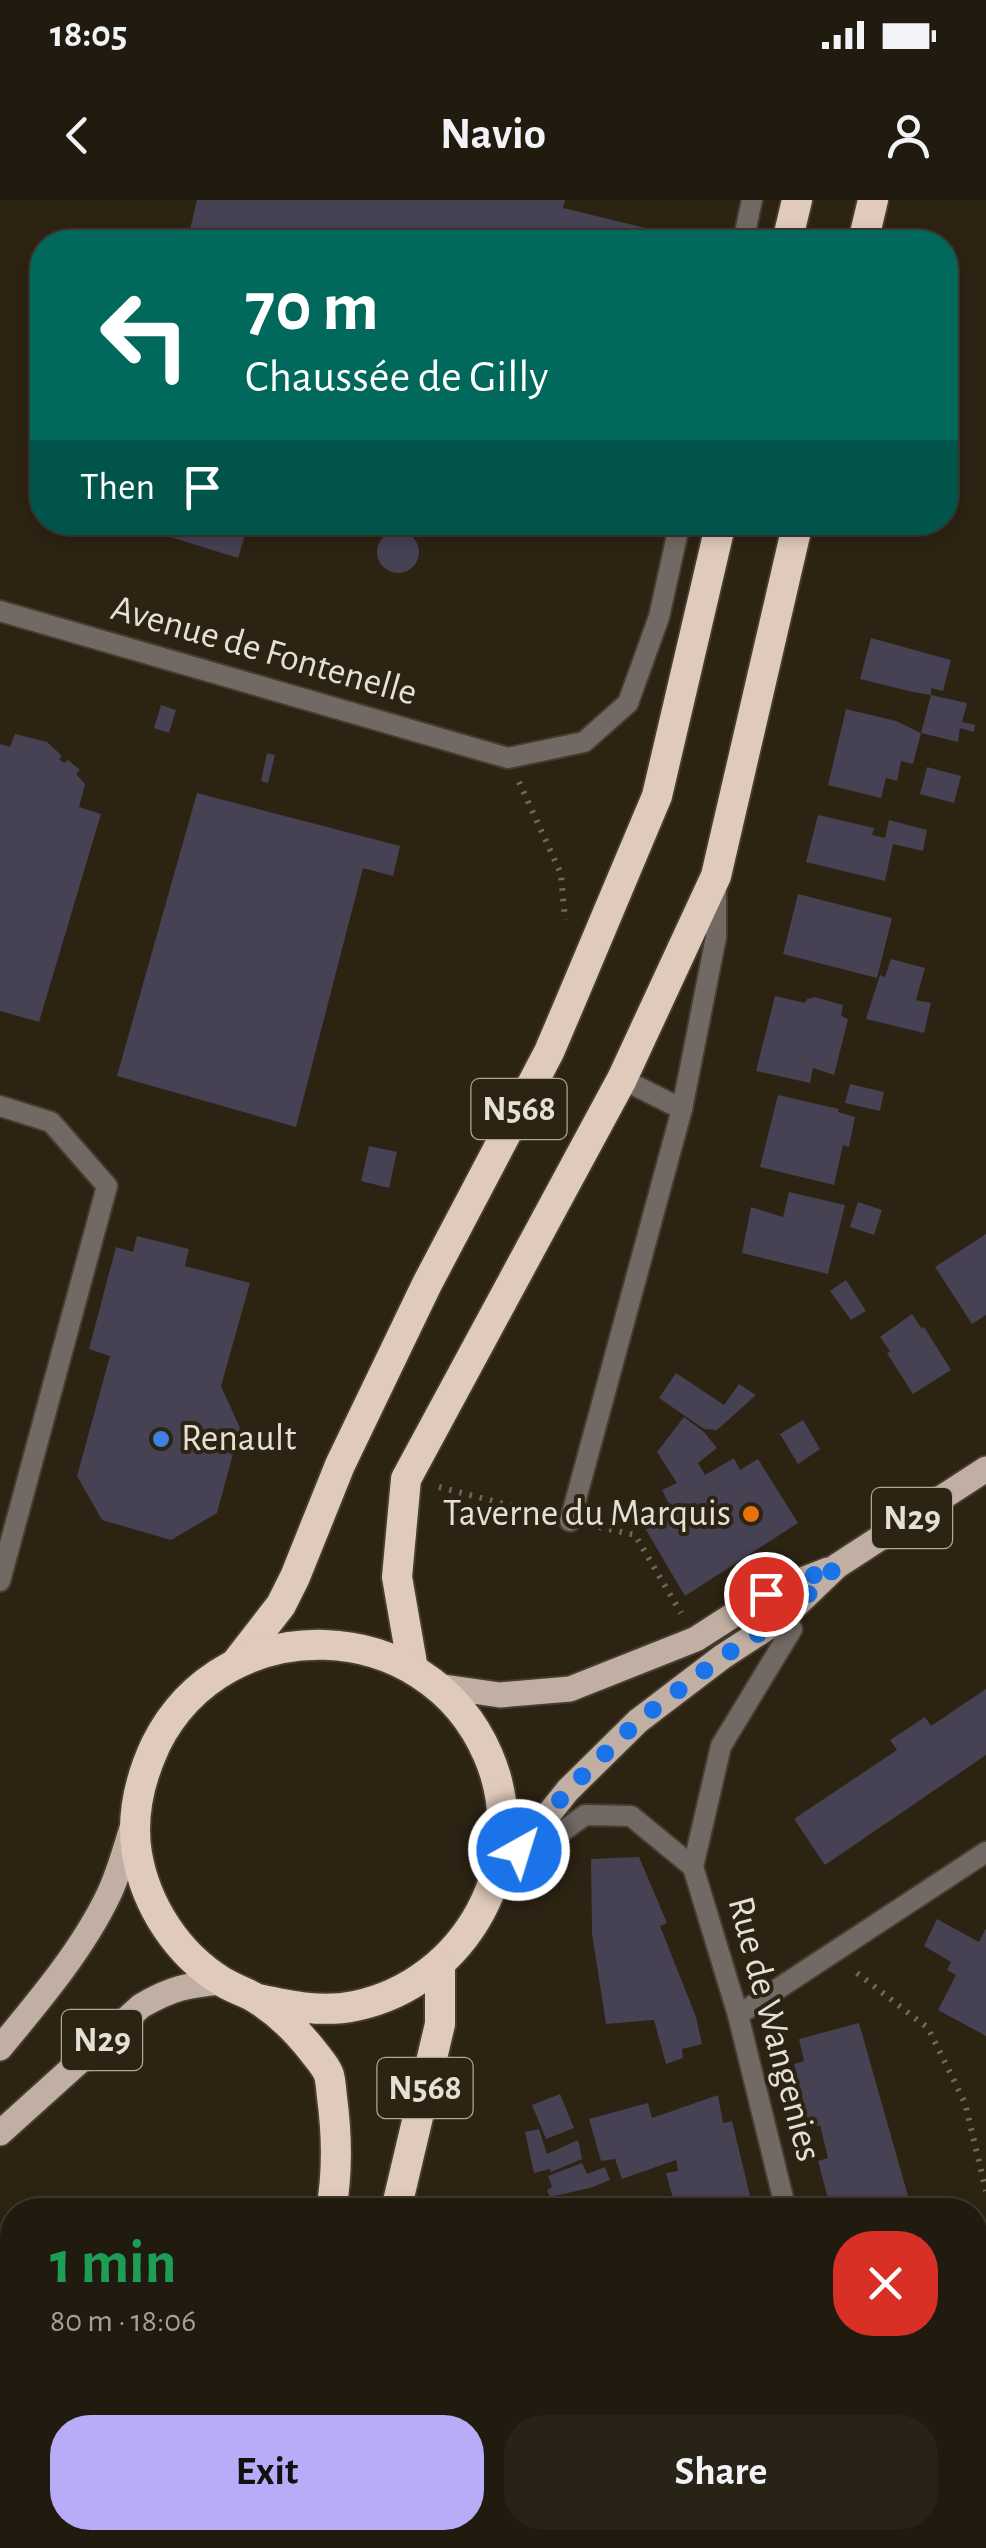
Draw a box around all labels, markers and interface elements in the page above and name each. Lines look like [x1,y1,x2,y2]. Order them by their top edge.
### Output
text: 18:05 [50,16,127,54]
icon: back [50,108,105,163]
icon: person [881,108,936,163]
text: Navio [440,112,546,157]
icon: left [80,270,210,400]
text: 70 m [245,273,379,343]
text: Chaussée de Gilly [245,355,549,400]
icon: arrive [175,460,230,515]
text: Then [80,469,155,507]
street label: Avenue de Fontenelle [107,589,421,713]
road number: N568 [472,1079,566,1139]
place label: Renault [181,1420,296,1458]
marker: Renault [150,1428,172,1450]
road number: N29 [872,1488,952,1548]
place label: Taverne du Marquis [443,1495,731,1533]
marker: Taverne du Marquis [740,1503,762,1525]
pin [724,1552,809,1637]
icon: arrive [739,1567,794,1622]
position arrow [467,1798,571,1902]
street label: Rue de Wangenies [720,1893,828,2165]
road number: N29 [62,2010,142,2070]
road number: N568 [378,2058,472,2118]
button: close [833,2231,938,2336]
text: 1 min [50,2234,176,2294]
text: 80 m · 18:06 [50,2305,196,2337]
button: Exit [50,2415,484,2530]
button: Share [504,2415,938,2530]

